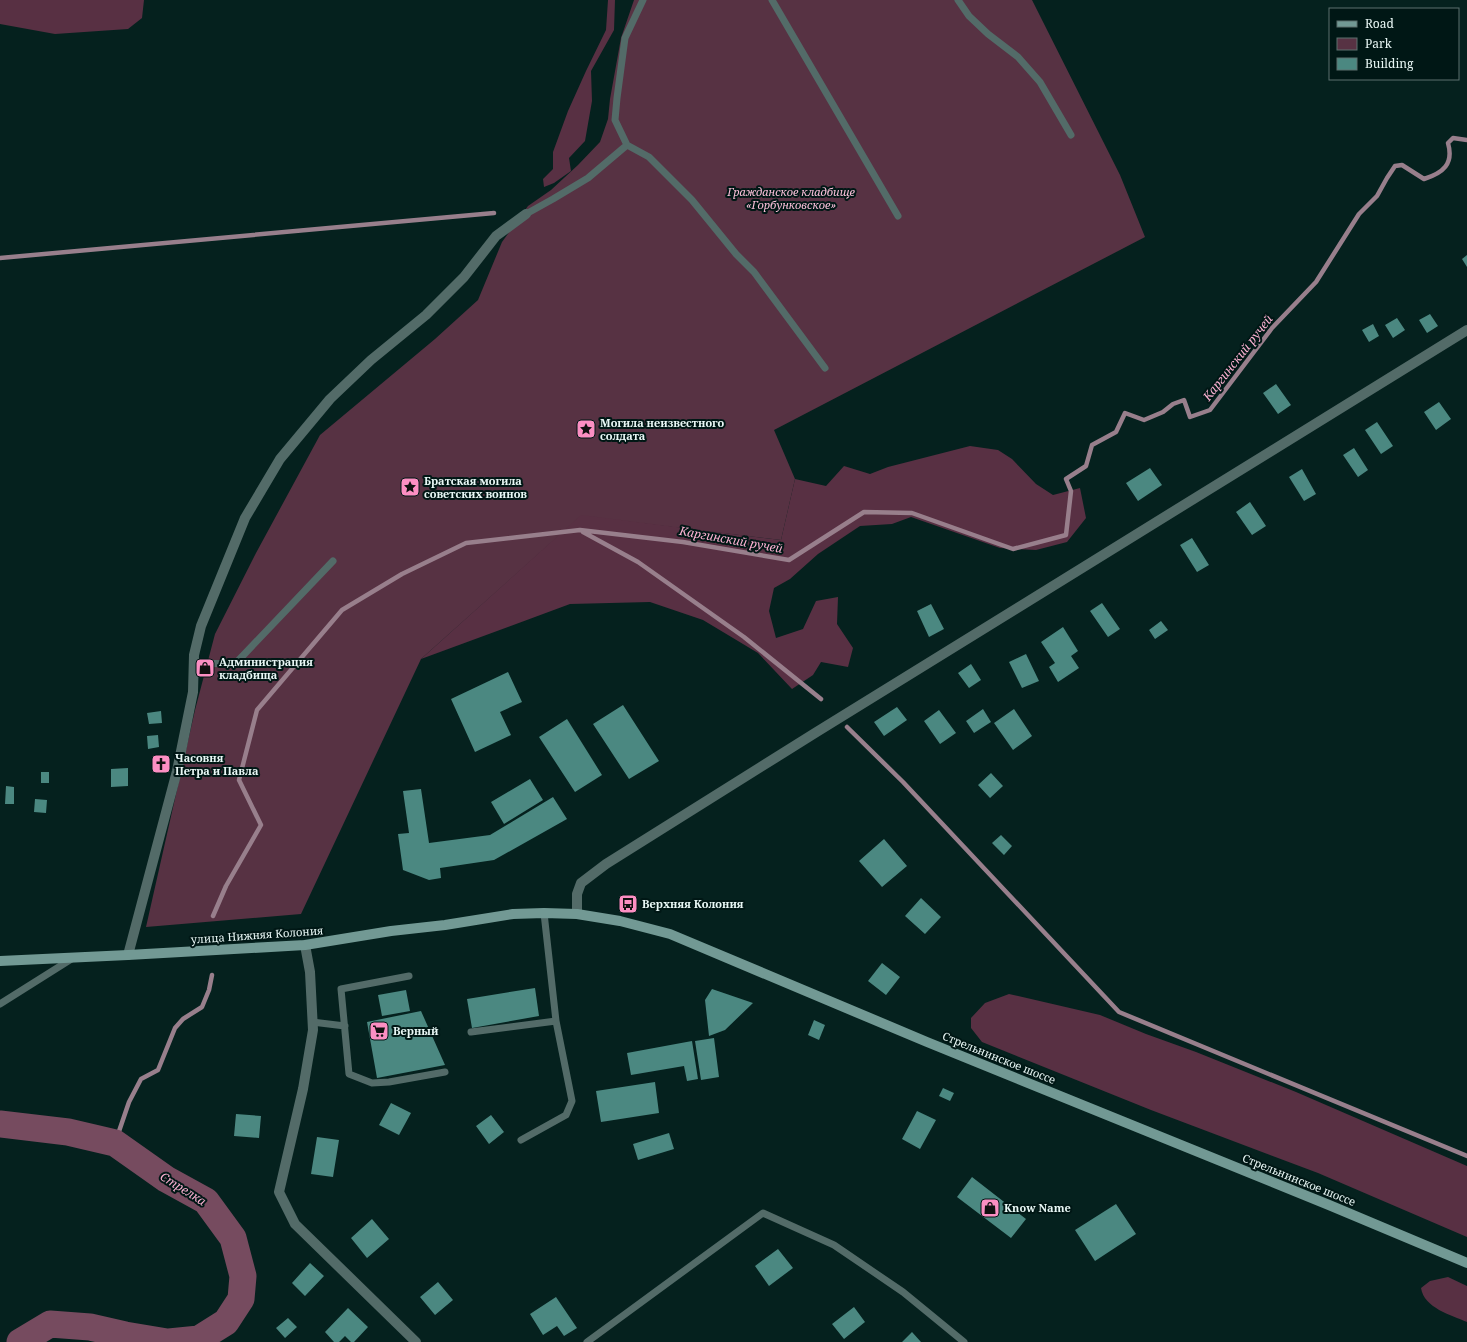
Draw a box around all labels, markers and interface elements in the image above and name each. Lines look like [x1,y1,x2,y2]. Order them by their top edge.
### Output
legend [1329,8,1459,80]
text: Road [1365,15,1395,32]
text: Park [1365,35,1393,52]
text: Building [1365,55,1414,72]
park label: Гражданское кладбище «Горбунковское» [726,184,855,212]
water label: Каргинский ручей [1198,311,1277,405]
place label: Могила неизвестного солдата [600,415,725,443]
place icon: Могила неизвестного солдата [575,418,597,440]
place label: Братская могила советских воинов [424,473,527,501]
place icon: Братская могила советских воинов [399,476,421,498]
water label: Каргинский ручей [677,522,784,557]
place label: Администрация кладбища [219,654,313,682]
shop icon: Администрация кладбища [194,657,216,679]
place label: Часовня Петра и Павла [175,750,259,778]
church icon: Часовня Петра и Павла [150,753,172,775]
bus stop icon: Верхняя Колония [617,893,639,915]
place label: Верхняя Колония [642,896,744,911]
street label: улица Нижняя Колония [190,922,324,947]
supermarket icon: Верный [368,1020,390,1042]
place label: Верный [393,1023,439,1038]
street label: Стрельнинское шоссе [940,1028,1058,1087]
street label: Стрельнинское шоссе [1240,1150,1358,1209]
water label: Стрелка [157,1168,210,1209]
shop icon: Know Name [979,1197,1001,1219]
place label: Know Name [1004,1200,1071,1215]

